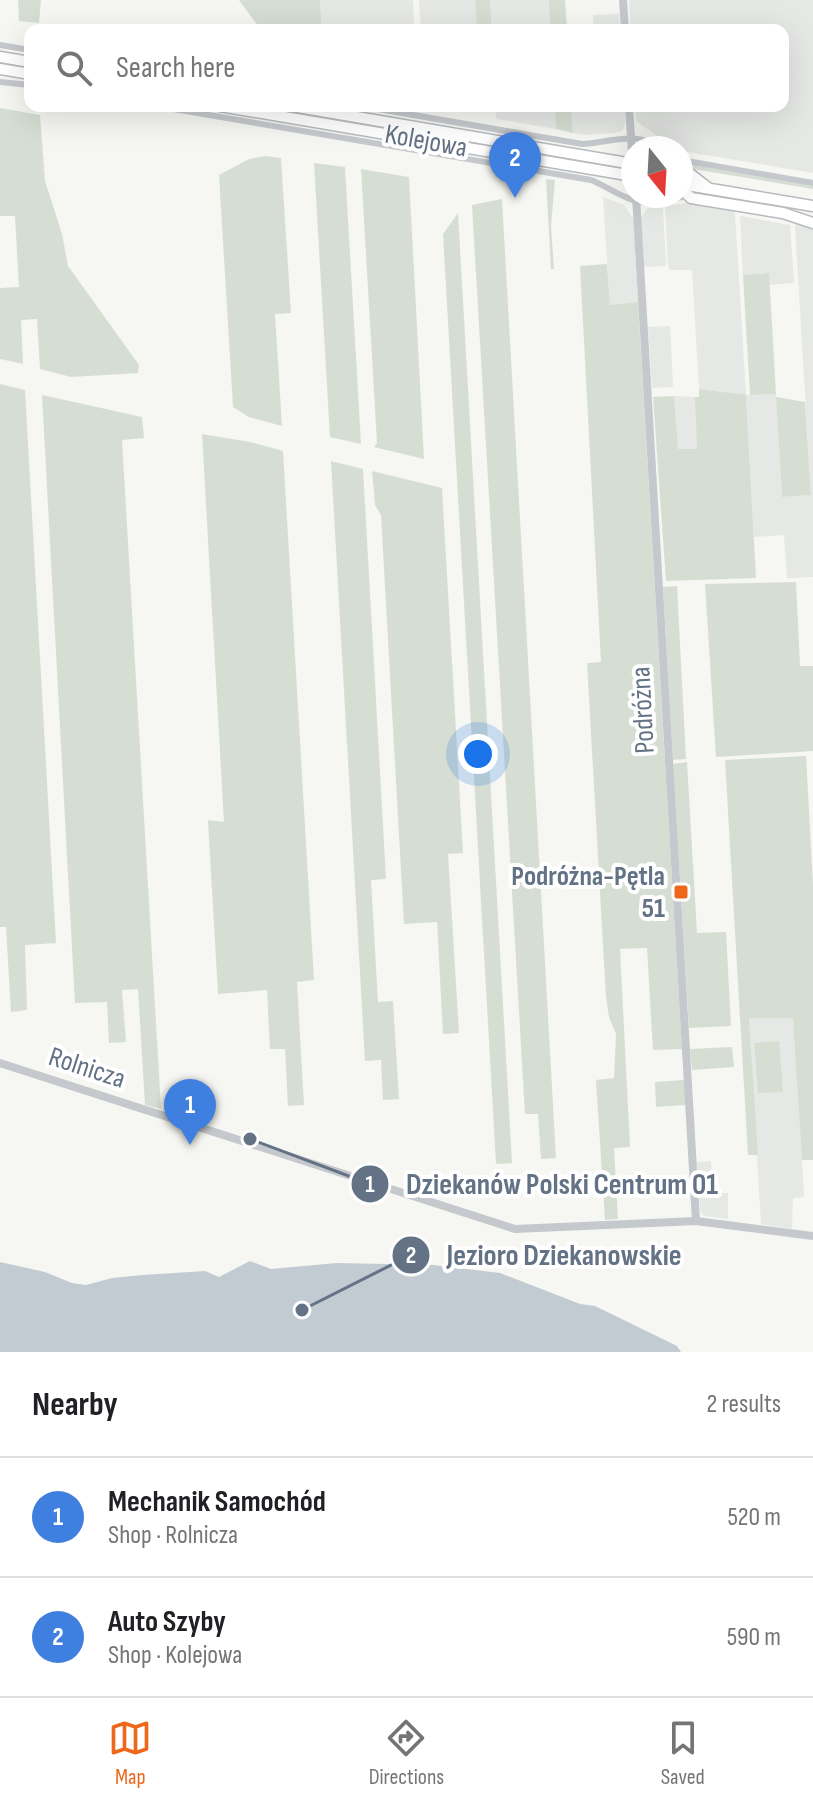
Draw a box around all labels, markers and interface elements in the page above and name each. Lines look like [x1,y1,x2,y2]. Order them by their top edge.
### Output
search box [24,24,789,112]
icon: search [52,46,96,90]
text: Search here [116,50,235,86]
street label: Kolejowa [382,118,470,164]
pin: 2 [489,132,541,198]
north arrow [621,136,693,208]
street label: Podróżna [624,666,662,754]
your location [458,734,498,774]
place label: Podróżna-Pętla 51 [511,860,665,925]
marker: Podróżna-Pętla 51 [672,883,690,901]
street label: Rolnicza [45,1040,129,1096]
pin: 1 [164,1079,216,1145]
callout: Dziekanów Polski Centrum 01 [350,1157,734,1211]
text: Dziekanów Polski Centrum 01 [406,1167,718,1203]
text: 1 [365,1170,375,1199]
callout: Jezioro Dziekanowskie [391,1228,698,1282]
text: Jezioro Dziekanowskie [445,1238,682,1274]
text: 2 [406,1241,416,1270]
text: Nearby [32,1384,118,1425]
text: 2 results [707,1389,781,1420]
text: Mechanik Samochód [108,1484,326,1520]
text: 1 [53,1502,63,1533]
text: 520 m [727,1502,781,1533]
text: Shop · Rolnicza [108,1520,238,1551]
text: Auto Szyby [108,1604,226,1640]
text: 2 [52,1622,64,1653]
text: 590 m [727,1622,781,1653]
text: Shop · Kolejowa [108,1640,242,1671]
tab: Map [108,1716,152,1791]
tab: Directions [369,1716,444,1791]
tab: Saved [661,1716,705,1791]

